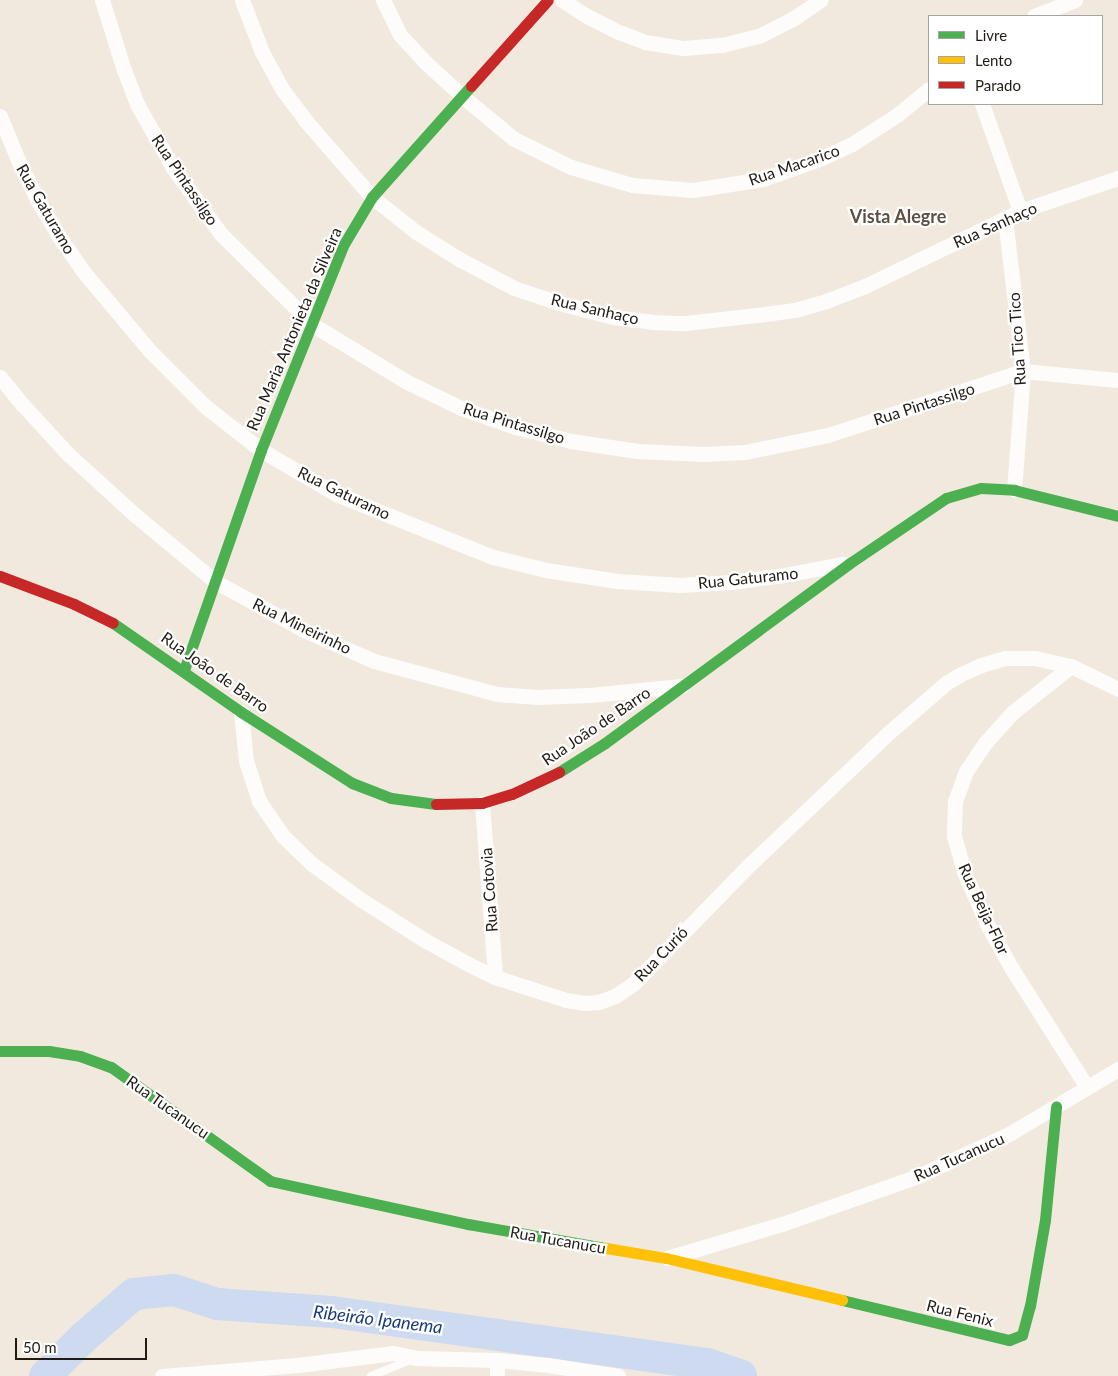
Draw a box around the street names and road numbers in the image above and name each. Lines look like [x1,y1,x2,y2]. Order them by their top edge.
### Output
street label: Rua Pintassilgo [148,131,222,229]
street label: Rua Macarico [746,140,842,190]
street label: Rua Gaturamo [13,161,79,257]
street label: Rua Sanhaço [950,198,1040,252]
street label: Rua Maria Antonieta da Silveira [242,224,346,434]
street label: Rua Sanhaço [549,290,641,328]
street label: Rua Tico Tico [1004,291,1030,387]
street label: Rua Pintassilgo [871,379,977,429]
street label: Rua Pintassilgo [461,398,567,448]
street label: Rua Gaturamo [295,462,393,524]
street label: Rua Gaturamo [697,563,799,593]
street label: Rua Mineirinho [250,594,354,658]
street label: Rua João de Barro [157,628,273,716]
street label: Rua João de Barro [538,682,654,770]
street label: Rua Cotovia [476,847,502,933]
street label: Rua Beija-Flor [954,860,1014,958]
street label: Rua Curió [630,923,692,985]
street label: Rua Tucanucu [123,1071,213,1143]
street label: Rua Tucanucu [911,1128,1007,1186]
street label: Rua Tucanucu [508,1222,608,1258]
street label: Rua Fenix [925,1295,995,1331]

